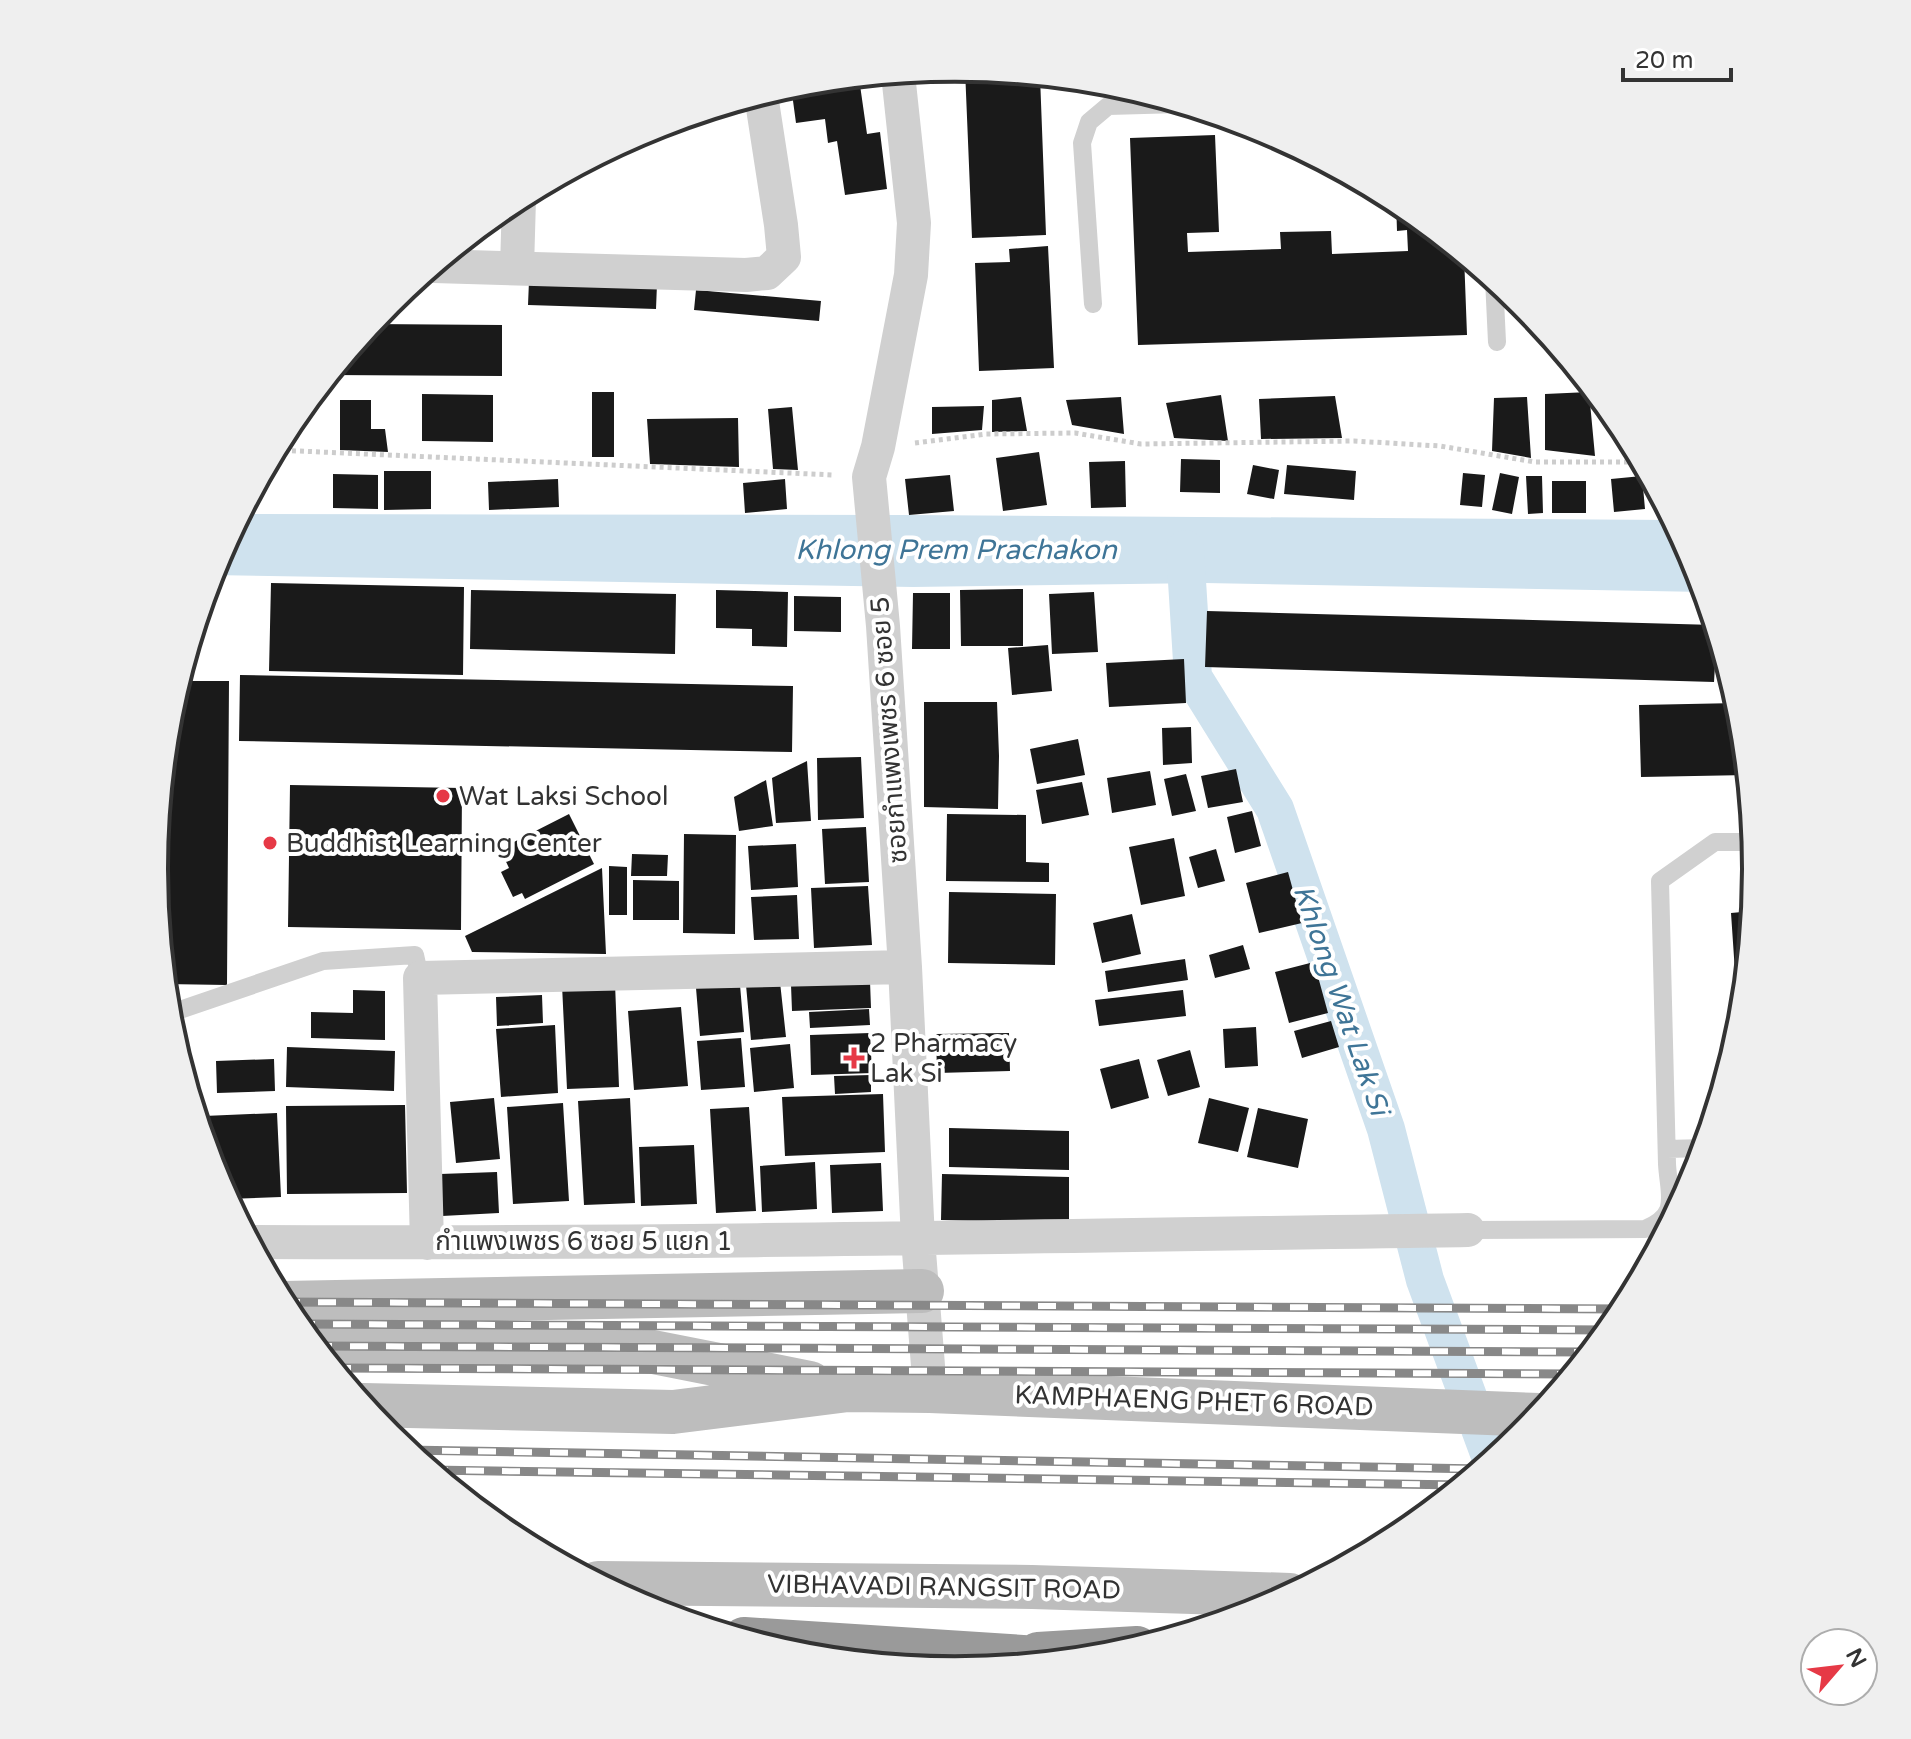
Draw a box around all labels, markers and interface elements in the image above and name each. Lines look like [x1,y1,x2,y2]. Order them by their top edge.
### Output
scale bar [1623,32,1731,82]
text: 20 m [1635,46,1693,75]
water label: Khlong Prem Prachakon [795,533,1118,567]
street label: ซอยกำแพงเพชร 6 ซอย 5 [864,596,914,864]
place label: Wat Laksi School [459,781,668,812]
marker: Wat Laksi School [434,787,452,805]
place label: Buddhist Learning Center [286,828,602,859]
marker: Buddhist Learning Center [261,834,279,852]
water label: Khlong Wat Lak Si [1286,881,1397,1122]
place label: 2 Pharmacy Lak Si [870,1028,1017,1089]
marker: 2 Pharmacy Lak Si [845,1049,863,1067]
street label: กำแพงเพชร 6 ซอย 5 แยก 1 [435,1226,733,1257]
street label: KAMPHAENG PHET 6 ROAD [1014,1379,1374,1423]
street label: VIBHAVADI RANGSIT ROAD [767,1568,1121,1606]
north arrow [1799,1627,1879,1707]
text: N [1840,1644,1871,1672]

